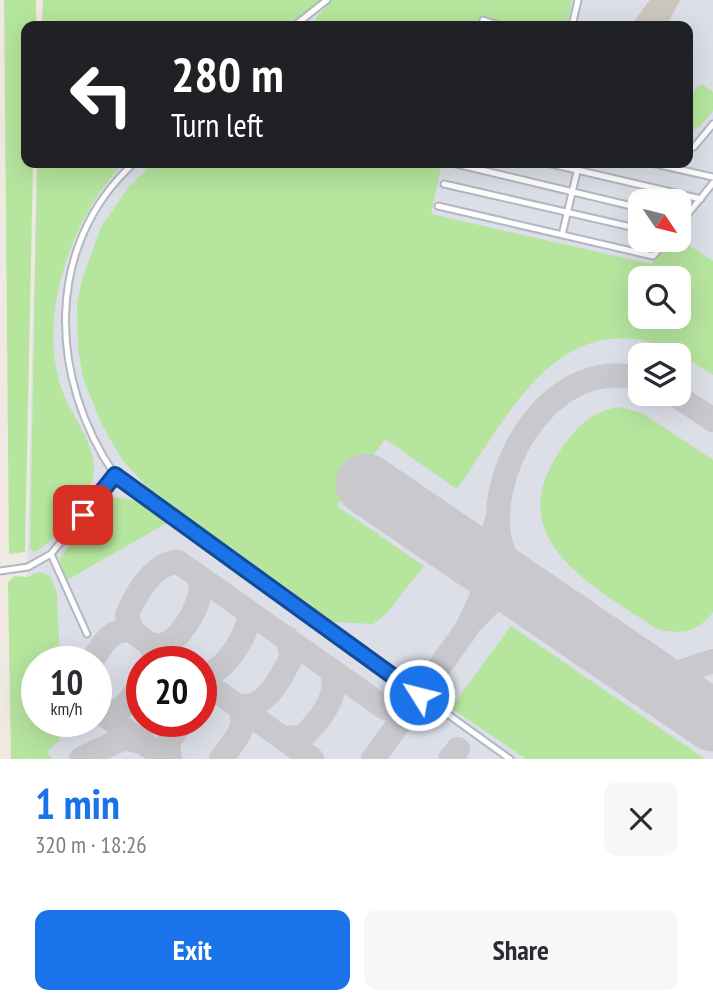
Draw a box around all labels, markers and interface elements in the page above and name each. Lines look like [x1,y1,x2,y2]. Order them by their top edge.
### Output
text: 280 m [171,42,284,106]
icon: left [56,49,147,140]
text: Turn left [171,104,263,146]
north arrow [628,189,691,252]
map controls [628,189,691,406]
button: search [628,266,691,329]
button: layers [628,343,691,406]
pin [53,485,113,545]
icon: arrive [64,496,102,534]
speed limit sign: 20 [126,646,217,737]
position arrow [382,658,456,732]
text: 10 [50,659,83,705]
text: km/h [51,697,82,720]
text: 1 min [35,776,120,831]
button: close [604,782,678,856]
text: 320 m · 18:26 [35,830,147,859]
button: Exit [35,910,350,990]
button: Share [364,910,678,990]

